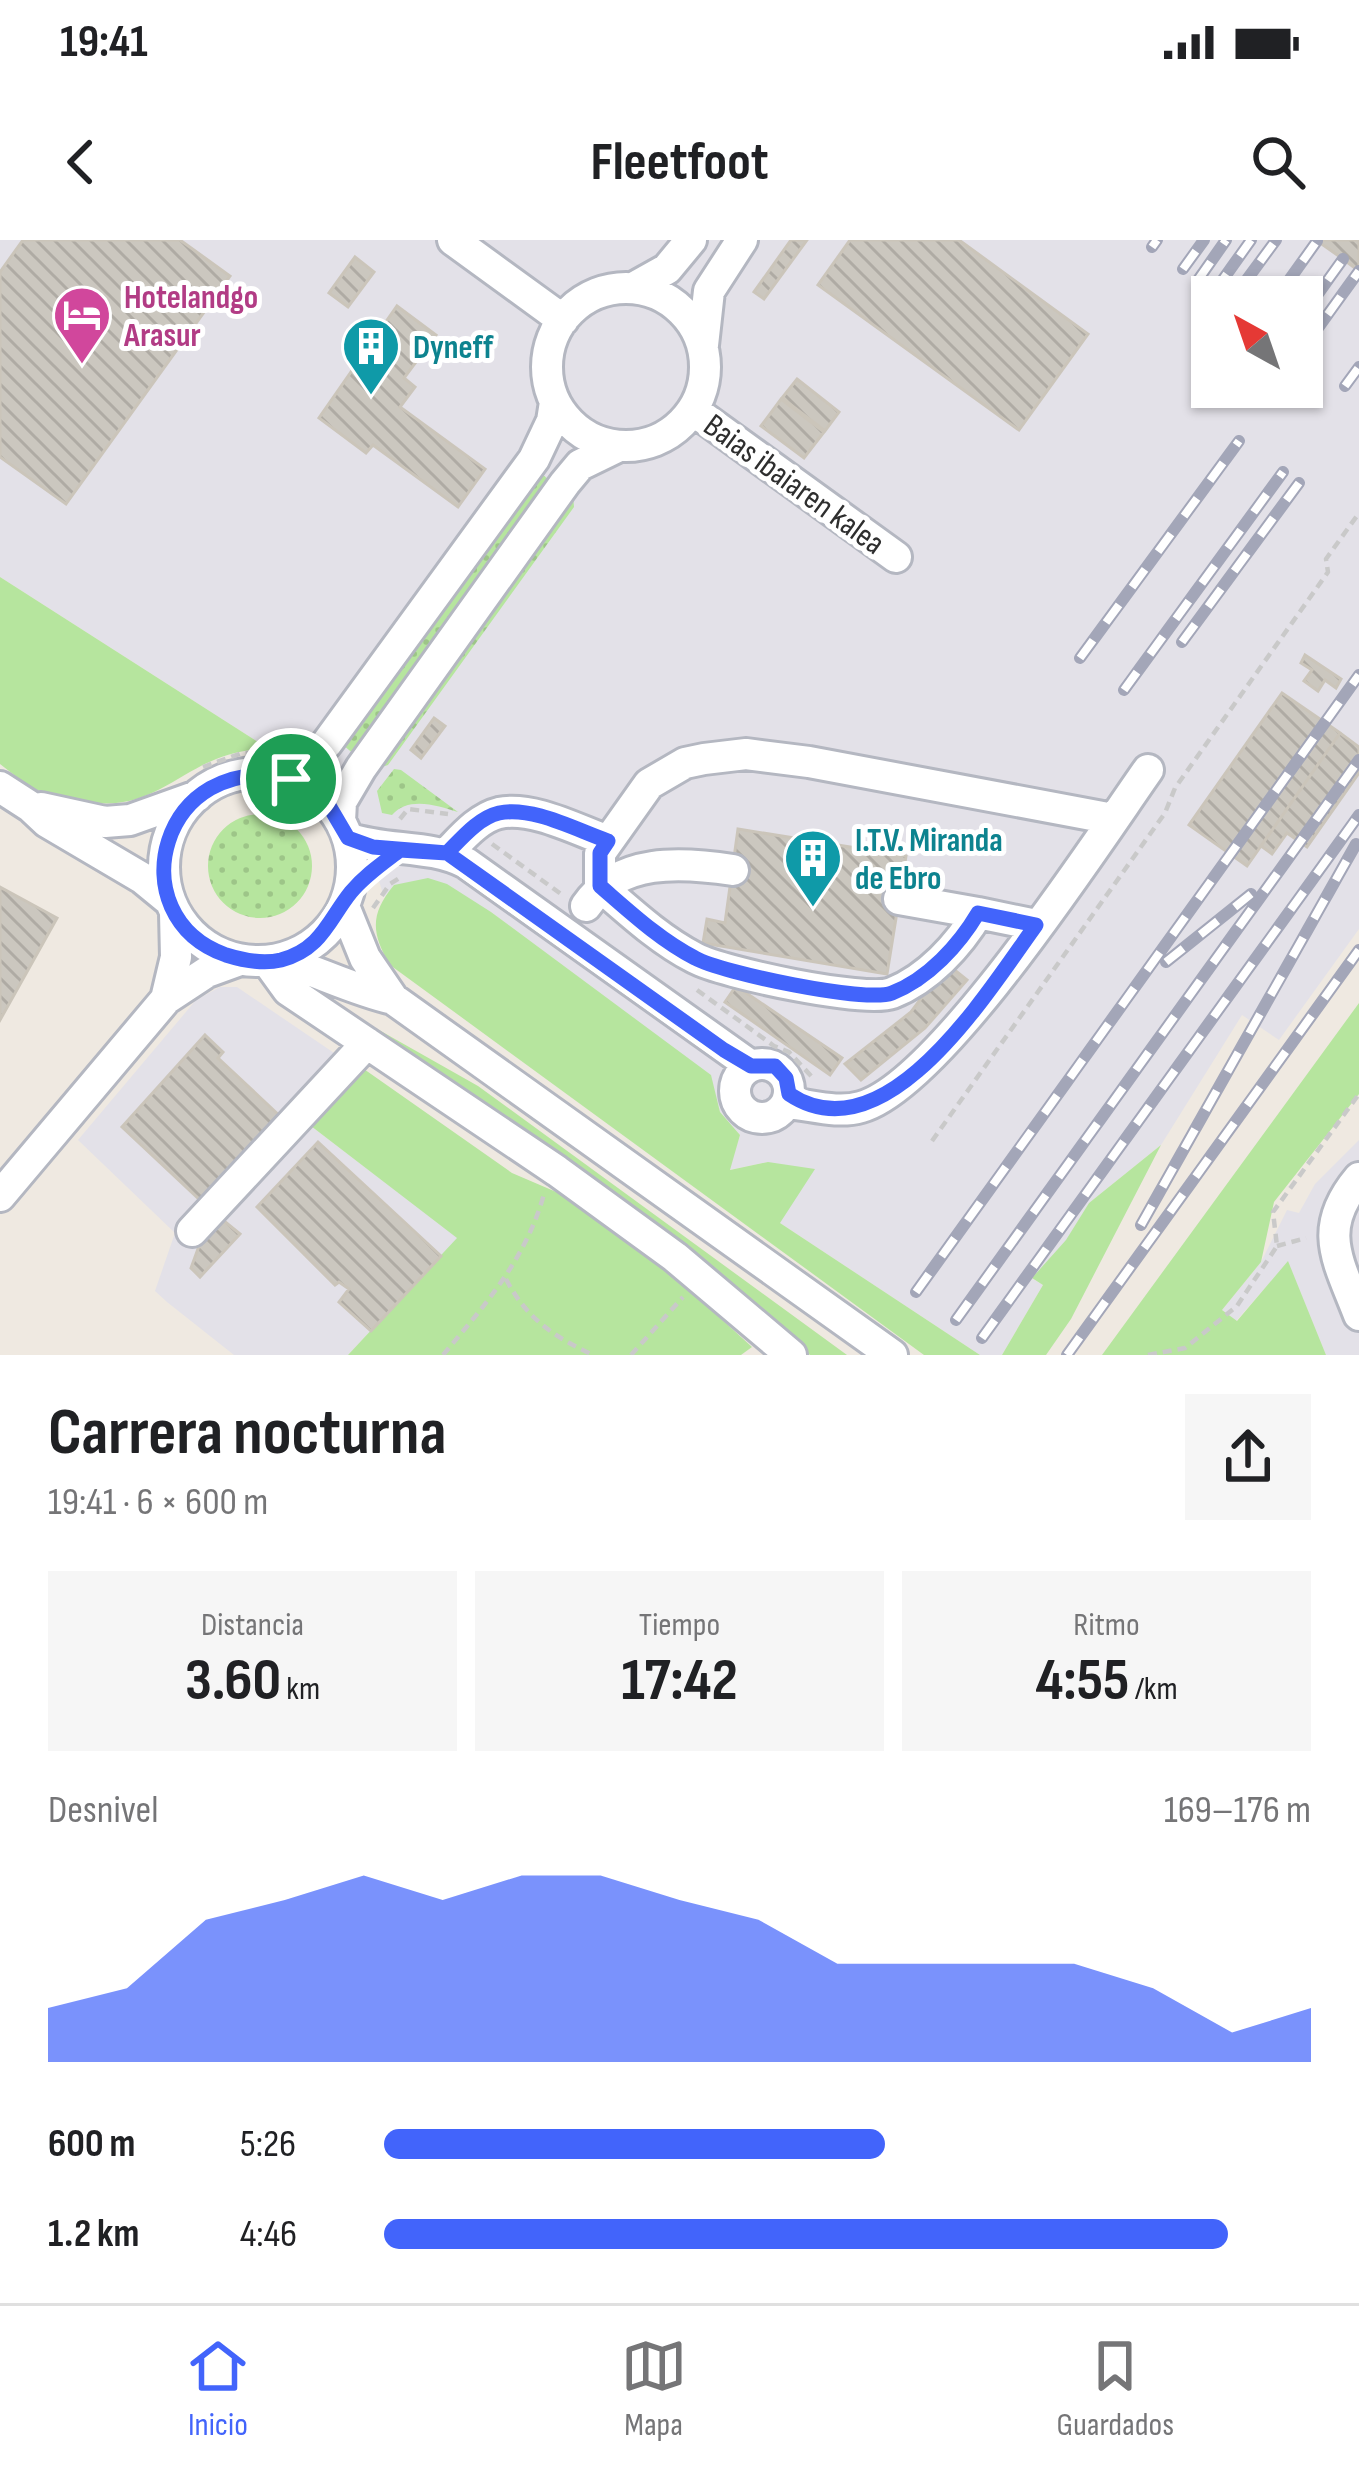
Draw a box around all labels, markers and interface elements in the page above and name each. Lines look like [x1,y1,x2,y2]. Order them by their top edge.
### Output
text: 19:41 [60,15,148,70]
icon: back [48,129,114,195]
icon: search [1245,129,1311,195]
text: Fleetfoot [590,130,769,195]
north arrow [1191,276,1323,408]
map controls [1191,276,1323,408]
place label: Hotelandgo Arasur [123,278,258,356]
hotel icon: Hotelandgo Arasur [51,284,113,366]
building icon: Dyneff [340,315,402,397]
place label: Dyneff [413,328,495,368]
street label: Baias ibaiaren kalea [696,406,892,564]
pin [240,728,342,830]
icon: arrive [258,746,324,812]
place label: I.T.V. Miranda de Ebro [855,821,1003,899]
building icon: I.T.V. Miranda de Ebro [782,827,844,909]
text: Carrera nocturna [48,1394,446,1473]
button: share [1185,1394,1311,1520]
text: 19:41 · 6 × 600 m [48,1479,268,1526]
text: Distancia [201,1605,304,1645]
text: Tiempo [639,1605,720,1645]
text: Ritmo [1073,1605,1140,1645]
text: 3.60 [185,1645,281,1717]
text: 17:42 [621,1645,738,1717]
text: 4:55 [1035,1645,1129,1717]
text: km [281,1669,320,1709]
text: /km [1129,1669,1178,1709]
text: Desnivel [48,1787,159,1834]
text: 169–176 m [1164,1787,1311,1834]
text: 600 m [48,2121,135,2168]
text: 5:26 [240,2121,296,2168]
text: 1.2 km [48,2211,139,2258]
text: 4:46 [240,2211,297,2258]
tab: Inicio [185,2333,251,2445]
tab: Mapa [621,2333,687,2445]
tab: Guardados [1056,2333,1174,2445]

